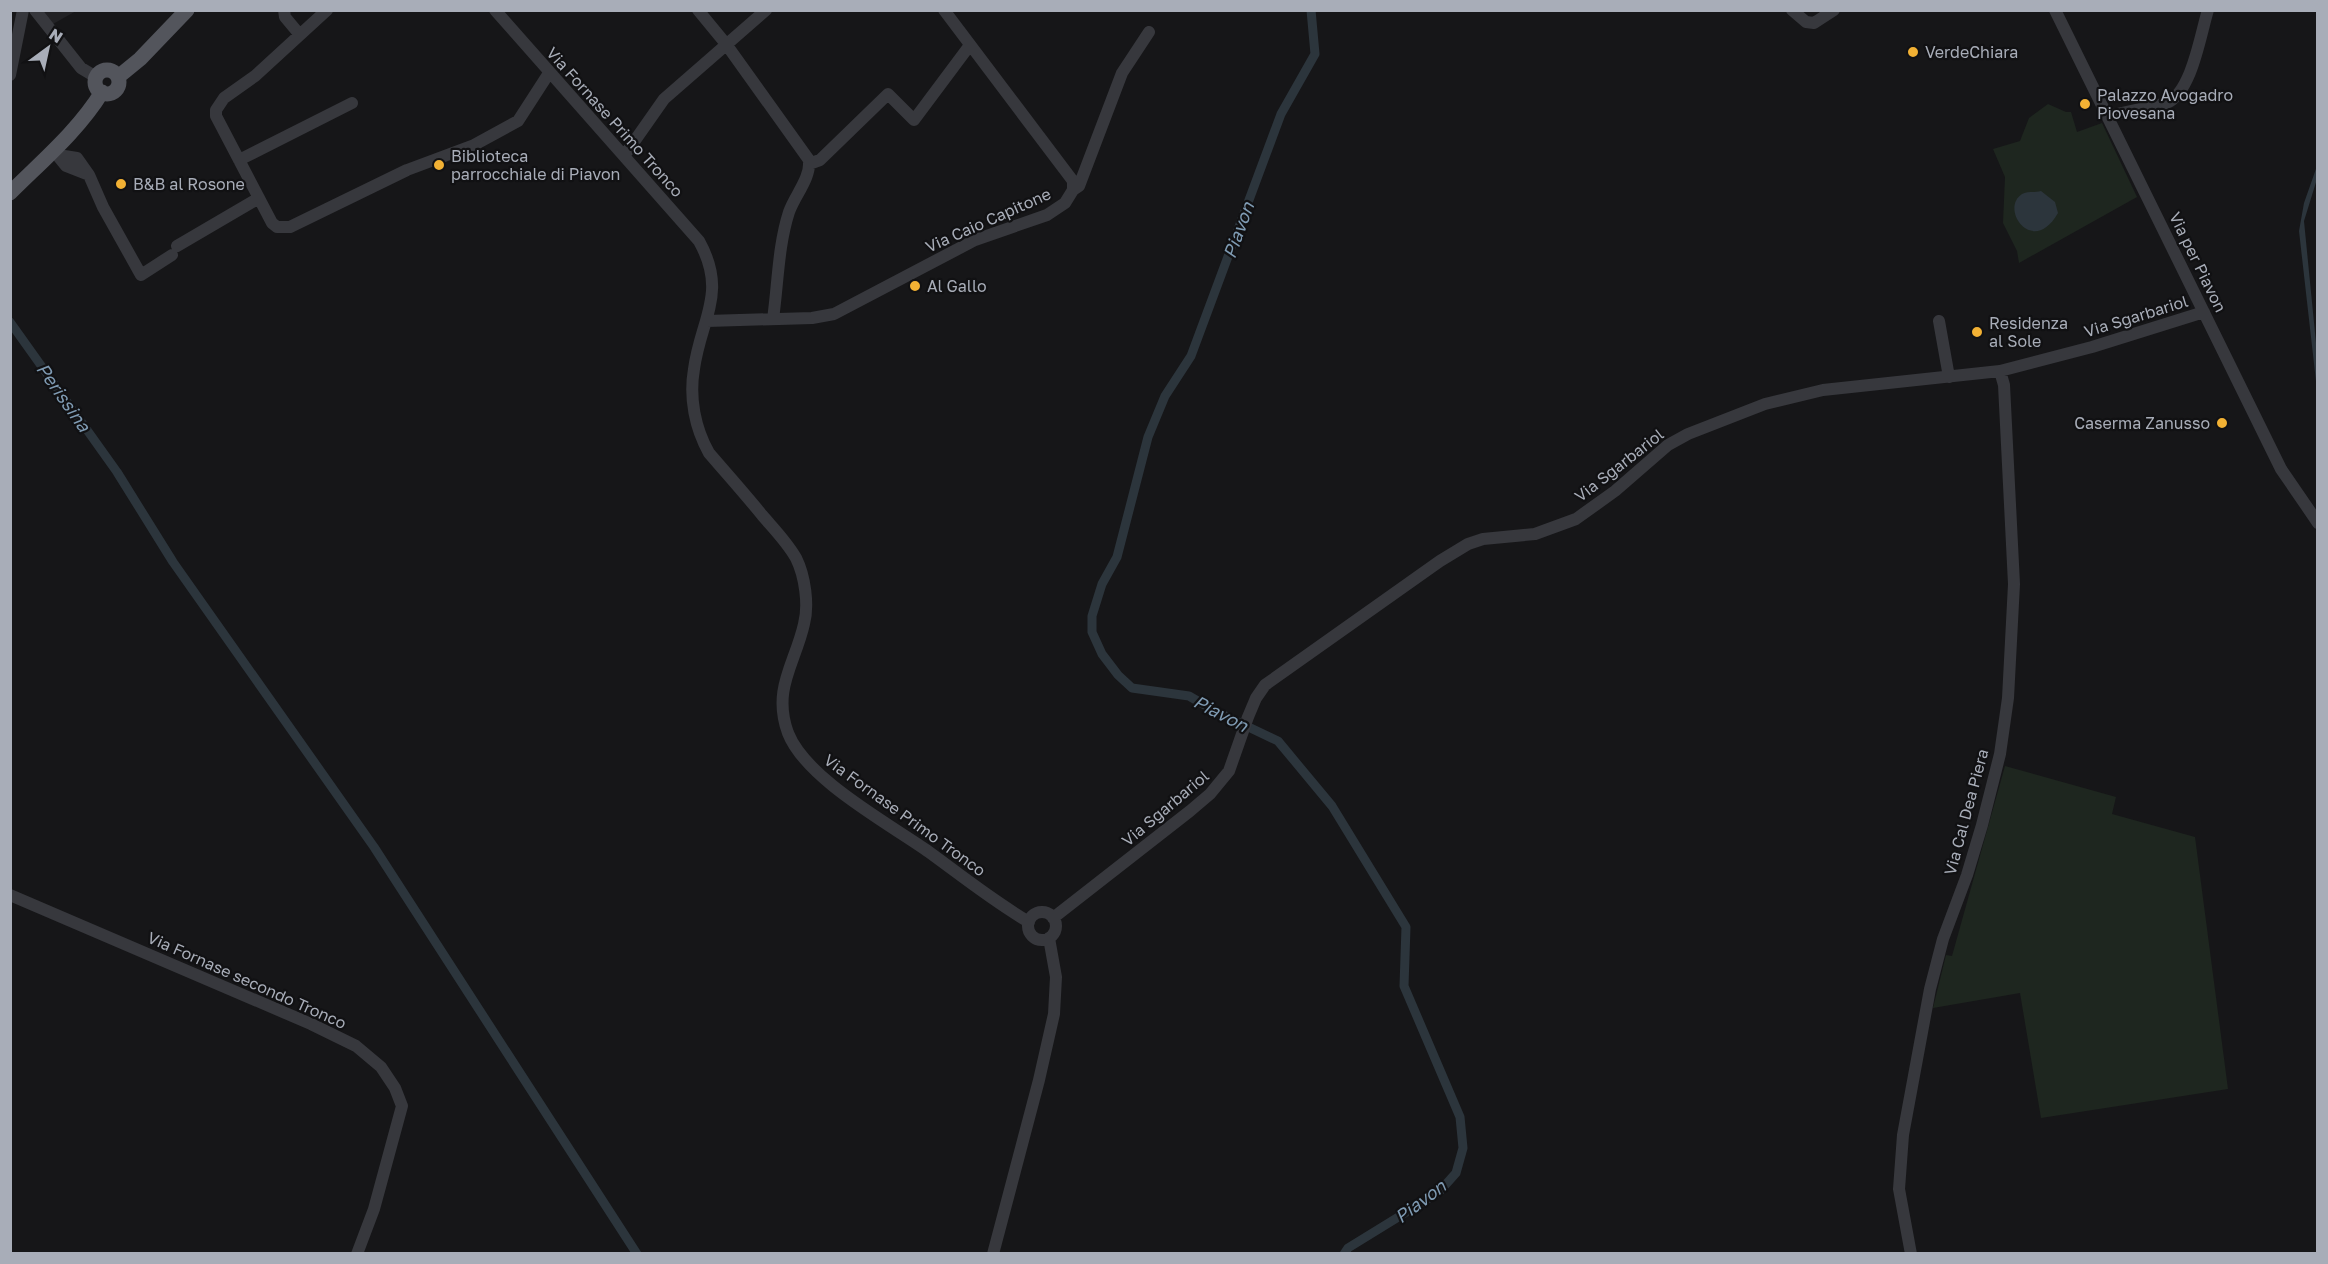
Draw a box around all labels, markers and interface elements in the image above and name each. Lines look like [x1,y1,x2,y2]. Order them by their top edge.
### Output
north arrow [18,18,78,78]
text: N [46,24,67,47]
place label: VerdeChiara [1925,42,2018,62]
street label: Via Fornase Primo Tronco [542,43,688,201]
marker: VerdeChiara [1906,45,1920,59]
place label: Palazzo Avogadro Piovesana [2097,85,2233,123]
marker: Palazzo Avogadro Piovesana [2078,97,2092,111]
place label: Biblioteca parrocchiale di Piavon [451,146,620,184]
marker: Biblioteca parrocchiale di Piavon [432,158,446,172]
place label: B&B al Rosone [133,174,245,194]
marker: B&B al Rosone [114,177,128,191]
street label: Via Caio Capitone [922,183,1054,257]
water label: Piavon [1218,198,1259,261]
street label: Via per Piavon [2165,209,2231,315]
place label: Al Gallo [927,276,987,296]
marker: Al Gallo [908,279,922,293]
street label: Via Sgarbariol [2082,291,2190,341]
place label: Residenza al Sole [1989,313,2068,351]
marker: Residenza al Sole [1970,325,1984,339]
water label: Perissina [32,358,96,436]
place label: Caserma Zanusso [2074,413,2210,433]
marker: Caserma Zanusso [2215,416,2229,430]
street label: Via Sgarbariol [1570,424,1668,506]
water label: Piavon [1190,690,1253,736]
street label: Via Cal Dea Piera [1940,747,1992,877]
street label: Via Fornase Primo Tronco [820,750,990,880]
street label: Via Sgarbariol [1117,766,1213,850]
street label: Via Fornase secondo Tronco [144,927,350,1033]
water label: Piavon [1390,1174,1451,1227]

